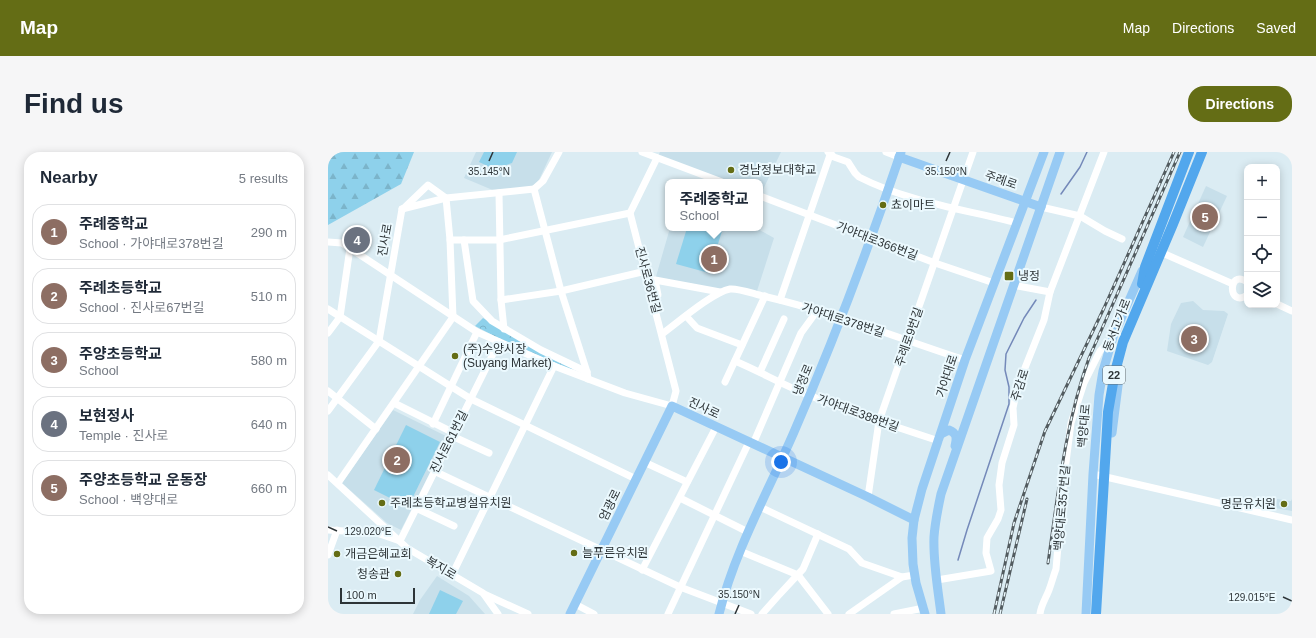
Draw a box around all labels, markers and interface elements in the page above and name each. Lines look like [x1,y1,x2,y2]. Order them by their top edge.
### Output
text: Map [20,17,58,38]
text: Map [1123,20,1150,36]
text: Directions [1172,20,1234,36]
text: Saved [1256,20,1296,36]
button: Directions [1188,86,1292,122]
text: Find us [24,88,124,119]
place label: 경남정보대학교 [739,163,816,177]
map controls [1244,164,1280,308]
button: + [1244,164,1280,200]
marker: 경남정보대학교 [726,165,736,175]
text: 35.145°N [468,166,510,177]
text: 35.150°N [925,166,967,177]
text: Nearby [40,168,98,187]
street label: 주례로 [983,168,1019,192]
text: 5 results [239,171,288,186]
popup [665,179,763,231]
text: 주례중학교 [679,190,749,207]
place label: 쵸이마트 [891,198,935,212]
marker: 쵸이마트 [878,200,888,210]
button: − [1244,200,1280,236]
pin: 5 [1192,202,1218,232]
text: School [679,208,719,223]
text: 주례중학교 [79,215,148,232]
street label: 가야대로366번길 [834,219,920,263]
street label: 진사로 [375,222,395,258]
text: 1 [50,225,58,240]
text: 290 m [251,225,287,240]
pin: 4 [344,225,370,255]
text: School · 가야대로378번길 [79,236,224,251]
button: locate [1244,236,1280,272]
pin: 1 [701,244,727,274]
street label: 진사로36번길 [632,245,664,315]
place label: 냉정 [1018,269,1040,283]
marker: 냉정 [1003,270,1015,282]
button: layers [1244,272,1280,308]
text: 주례초등학교 [79,279,162,296]
text: 2 [50,289,58,304]
text: 510 m [251,289,287,304]
street label: 동서고가로 [1101,297,1133,353]
text: School · 진사로67번길 [79,300,205,315]
street label: 가야대로378번길 [800,300,886,340]
street label: 주례로9번길 [892,305,926,369]
pin: 3 [1181,324,1207,354]
place label: (주)수양시장 (Suyang Market) [463,342,552,370]
text: 주양초등학교 [79,345,162,362]
marker: (주)수양시장 (Suyang Market) [450,351,460,361]
text: 3 [50,353,58,368]
text: 580 m [251,353,287,368]
street label: 가야대로 [934,353,960,399]
street label: 냉정로 [790,362,816,398]
text: School [79,363,119,378]
road number: 22 [1103,366,1125,384]
street label: 주감로 [1008,367,1032,403]
street label: 가야대로388번길 [815,392,901,434]
street label: 진사로 [686,395,722,421]
street label: 백양대로 [1075,403,1093,449]
text: 보현정사 [79,407,134,424]
street label: 진사로61번길 [427,408,471,476]
text: 4 [50,417,58,432]
text: 640 m [251,417,287,432]
text: Temple · 진사로 [79,428,168,443]
pin: 2 [384,445,410,475]
your location [771,452,791,472]
street label: 백양대로357번길 [1051,464,1073,552]
text: 주양초등학교 운동장 [79,471,207,488]
text: 5 [50,481,58,496]
text: 660 m [251,481,287,496]
street label: 엄광로 [596,487,624,523]
text: School · 백양대로 [79,492,178,507]
place label: 주례초등학교병설유치원 [390,496,511,510]
place label: 명문유치원 [1221,497,1276,511]
marker: 주례초등학교병설유치원 [377,498,387,508]
marker: 명문유치원 [1279,499,1289,509]
text: 129.020°E [345,526,392,537]
place label: 늘푸른유치원 [582,546,648,560]
place label: 개금은혜교회 [345,547,411,561]
marker: 늘푸른유치원 [569,548,579,558]
marker: 개금은혜교회 [332,549,342,559]
street label: 복지로 [423,553,459,583]
place label: 청송관 [357,567,390,581]
marker: 청송관 [393,569,403,579]
scale bar [340,586,415,605]
text: 100 m [346,589,377,601]
text: 35.150°N [718,589,760,600]
text: 129.015°E [1229,592,1276,603]

